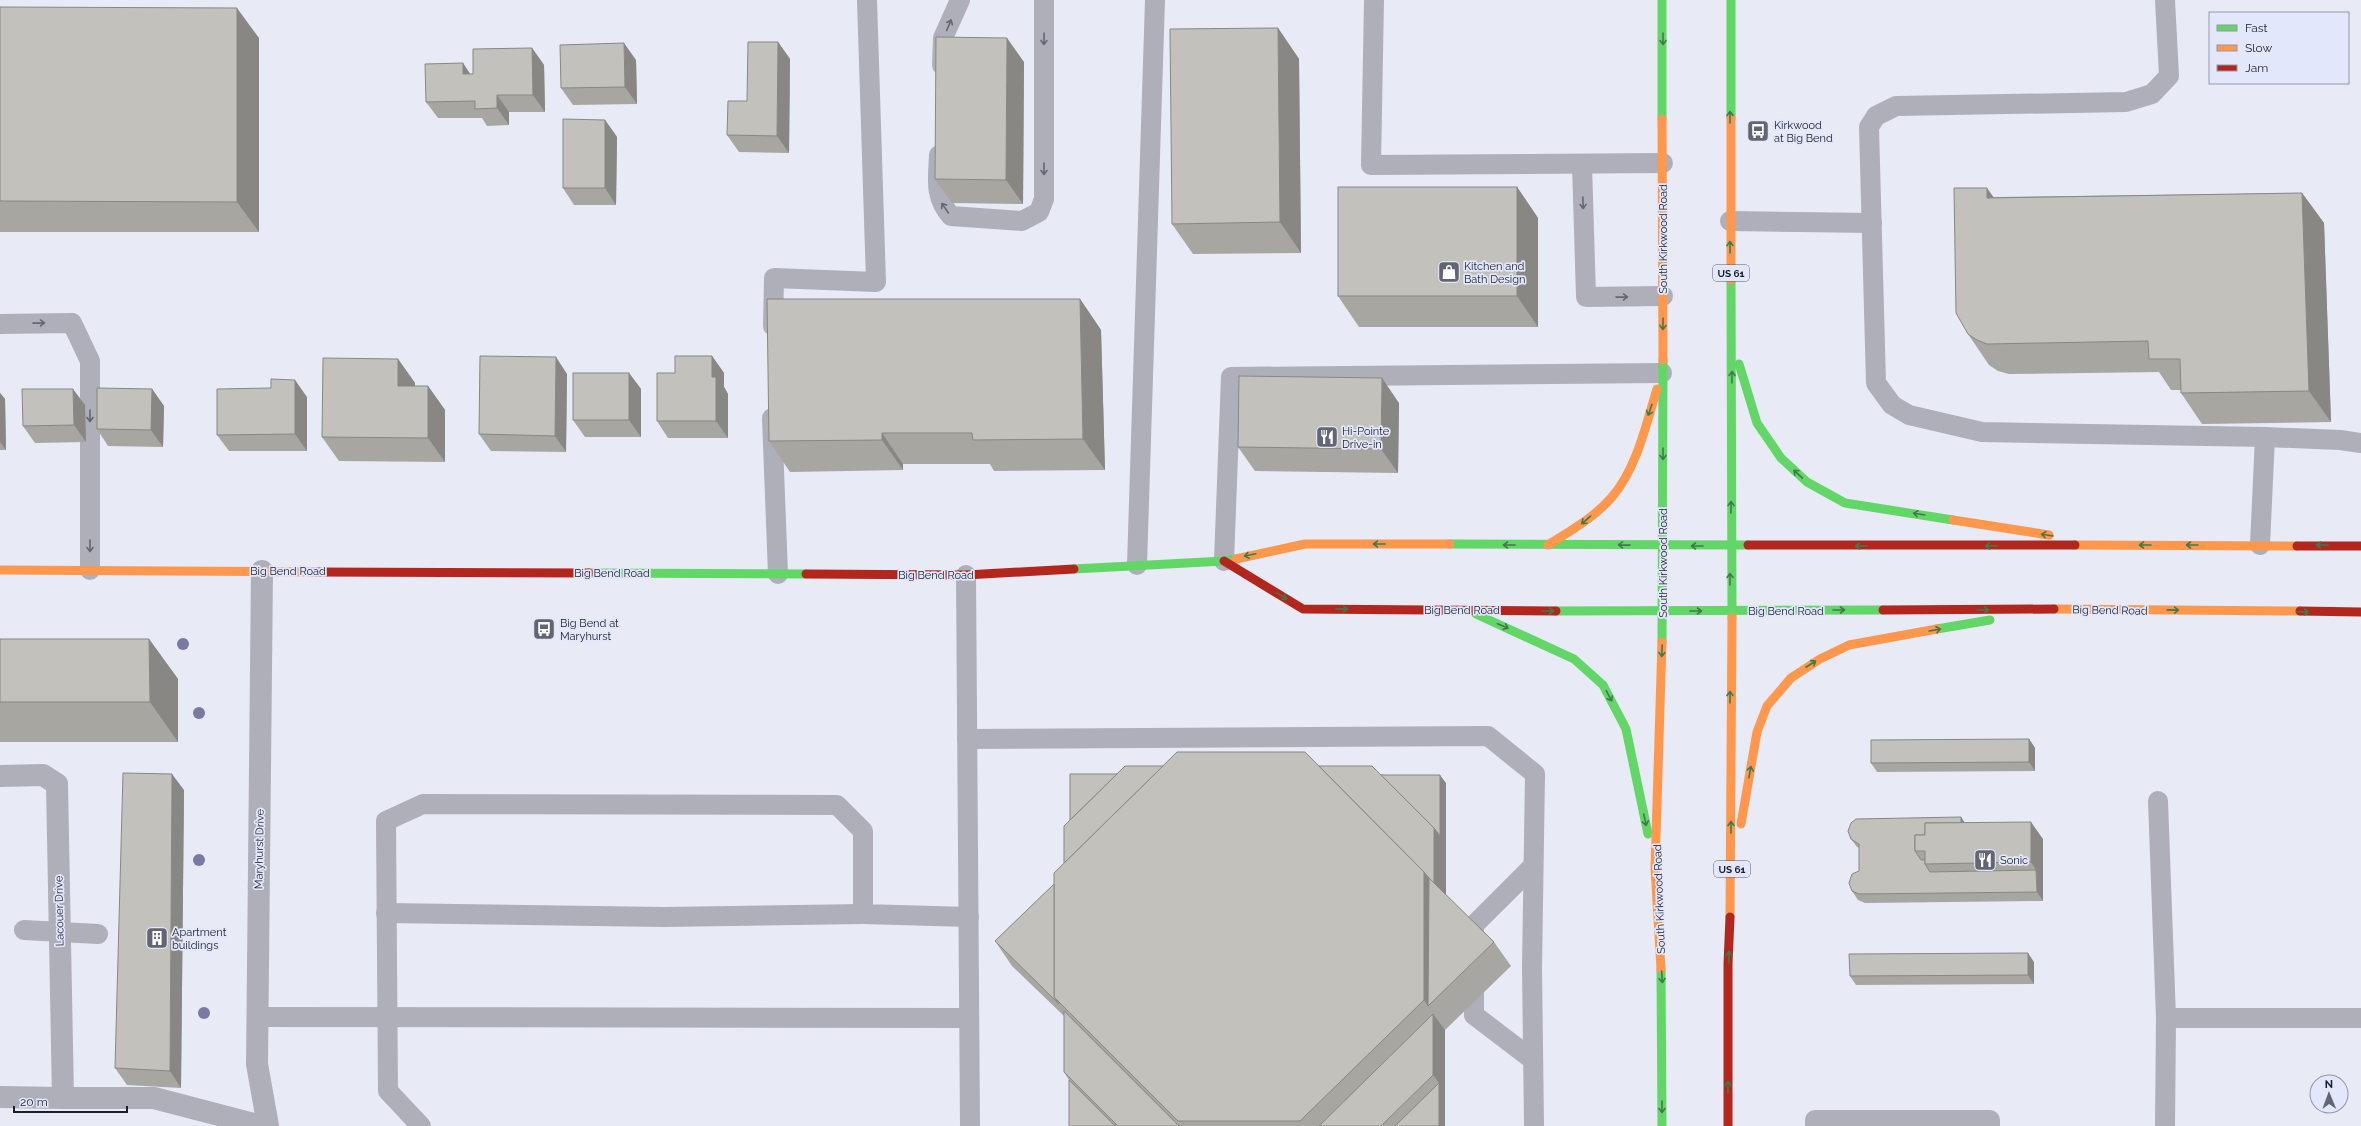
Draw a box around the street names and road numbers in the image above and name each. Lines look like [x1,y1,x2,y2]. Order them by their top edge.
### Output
street label: South Kirkwood Road [1657,184,1670,294]
road number: US 61 [1713,265,1749,281]
street label: South Kirkwood Road [1657,508,1670,618]
street label: Big Bend Road [250,565,326,578]
street label: Big Bend Road [574,567,650,580]
street label: Big Bend Road [898,569,974,582]
street label: Big Bend Road [2072,603,2148,618]
street label: Big Bend Road [1424,604,1500,617]
street label: Big Bend Road [1748,605,1824,618]
street label: Maryhurst Drive [252,808,267,889]
street label: South Kirkwood Road [1651,844,1668,954]
road number: US 61 [1714,861,1750,877]
street label: Lacouer Drive [52,875,67,946]

